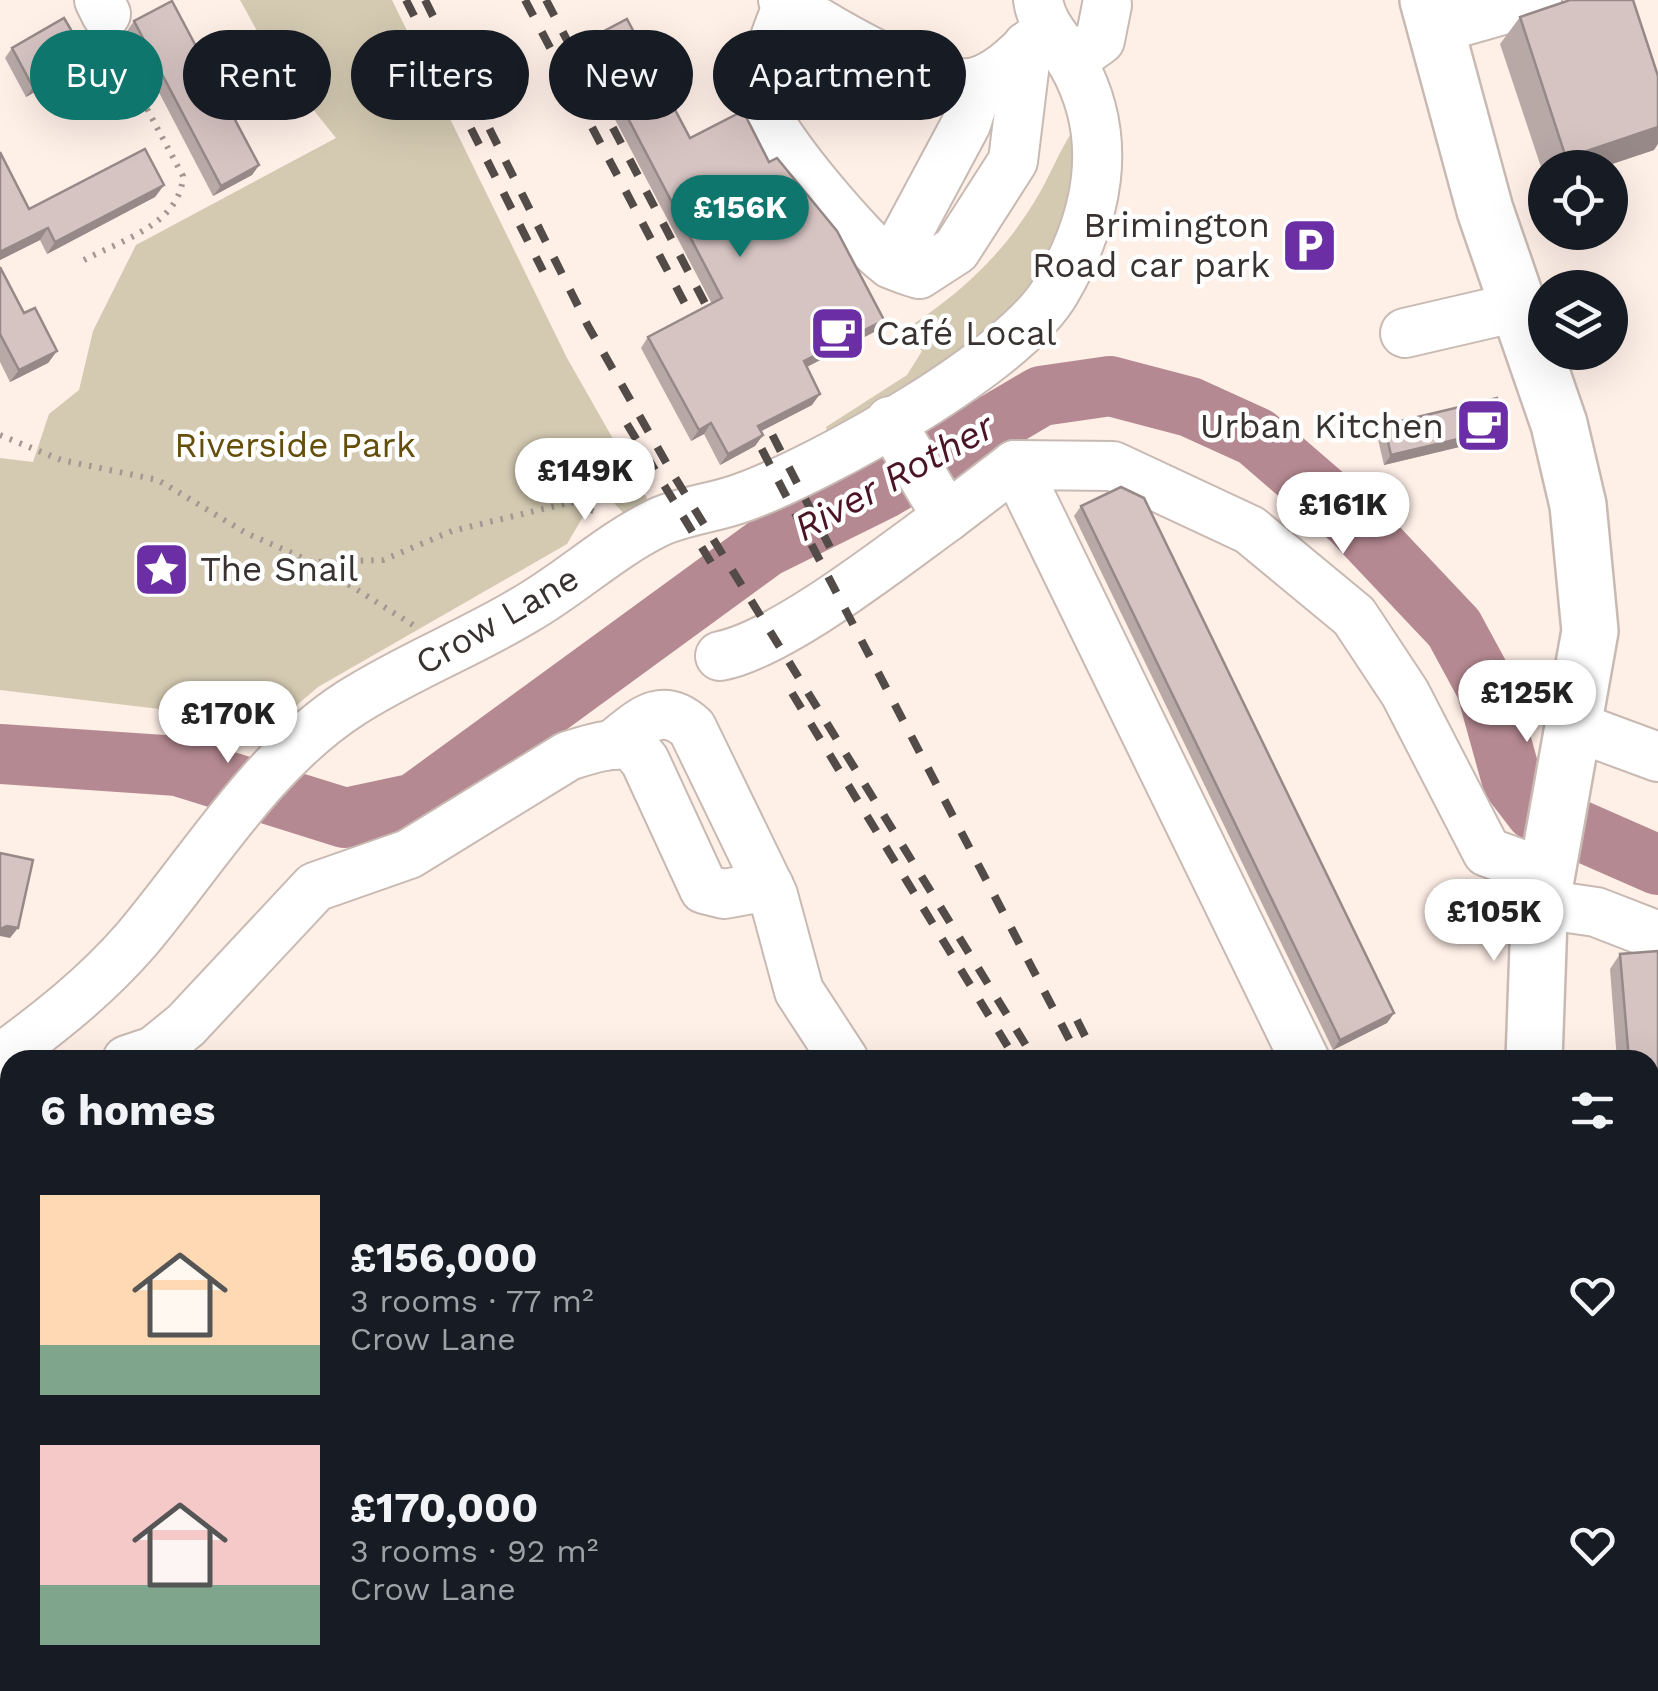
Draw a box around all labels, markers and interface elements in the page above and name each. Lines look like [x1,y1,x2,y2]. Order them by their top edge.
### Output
chip: Buy [30,30,163,120]
chip: Rent [183,30,331,120]
chip: Filters [351,30,529,120]
chip: New [549,30,693,120]
chip: Apartment [713,30,966,120]
map controls [1528,150,1628,370]
button: locate [1528,150,1628,250]
pin: £156K [670,175,810,260]
text: £156K [693,188,787,226]
place label: Brimington Road car park [1032,204,1270,286]
parking icon: Brimington Road car park [1279,215,1339,275]
button: layers [1528,270,1628,370]
cafe icon: Café Local [807,303,867,363]
place label: Café Local [876,312,1057,354]
cafe icon: Urban Kitchen [1453,396,1513,456]
water label: River Rother [786,403,1003,550]
place label: Urban Kitchen [1200,405,1444,447]
park label: Riverside Park [174,424,416,466]
pin: £149K [515,438,655,523]
text: £149K [537,451,633,489]
pin: £161K [1273,472,1413,557]
text: £161K [1299,485,1387,523]
place icon: The Snail [131,539,191,599]
place label: The Snail [200,548,358,590]
street label: Crow Lane [408,557,586,683]
pin: £125K [1457,660,1597,745]
text: £125K [1480,673,1574,711]
pin: £170K [158,681,298,766]
text: £170K [180,694,276,732]
pin: £105K [1424,879,1564,964]
text: £105K [1447,892,1541,930]
icon: filters [1565,1083,1620,1138]
text: 6 homes [40,1086,215,1135]
text: £156,000 [350,1233,537,1282]
icon: home [120,1235,240,1355]
icon: heart [1565,1268,1620,1323]
text: 3 rooms · 77 m² [350,1282,594,1320]
text: Crow Lane [350,1320,516,1358]
text: £170,000 [350,1483,538,1532]
icon: home [120,1485,240,1605]
icon: heart [1565,1518,1620,1573]
text: 3 rooms · 92 m² [350,1532,598,1570]
text: Crow Lane [350,1570,516,1608]

